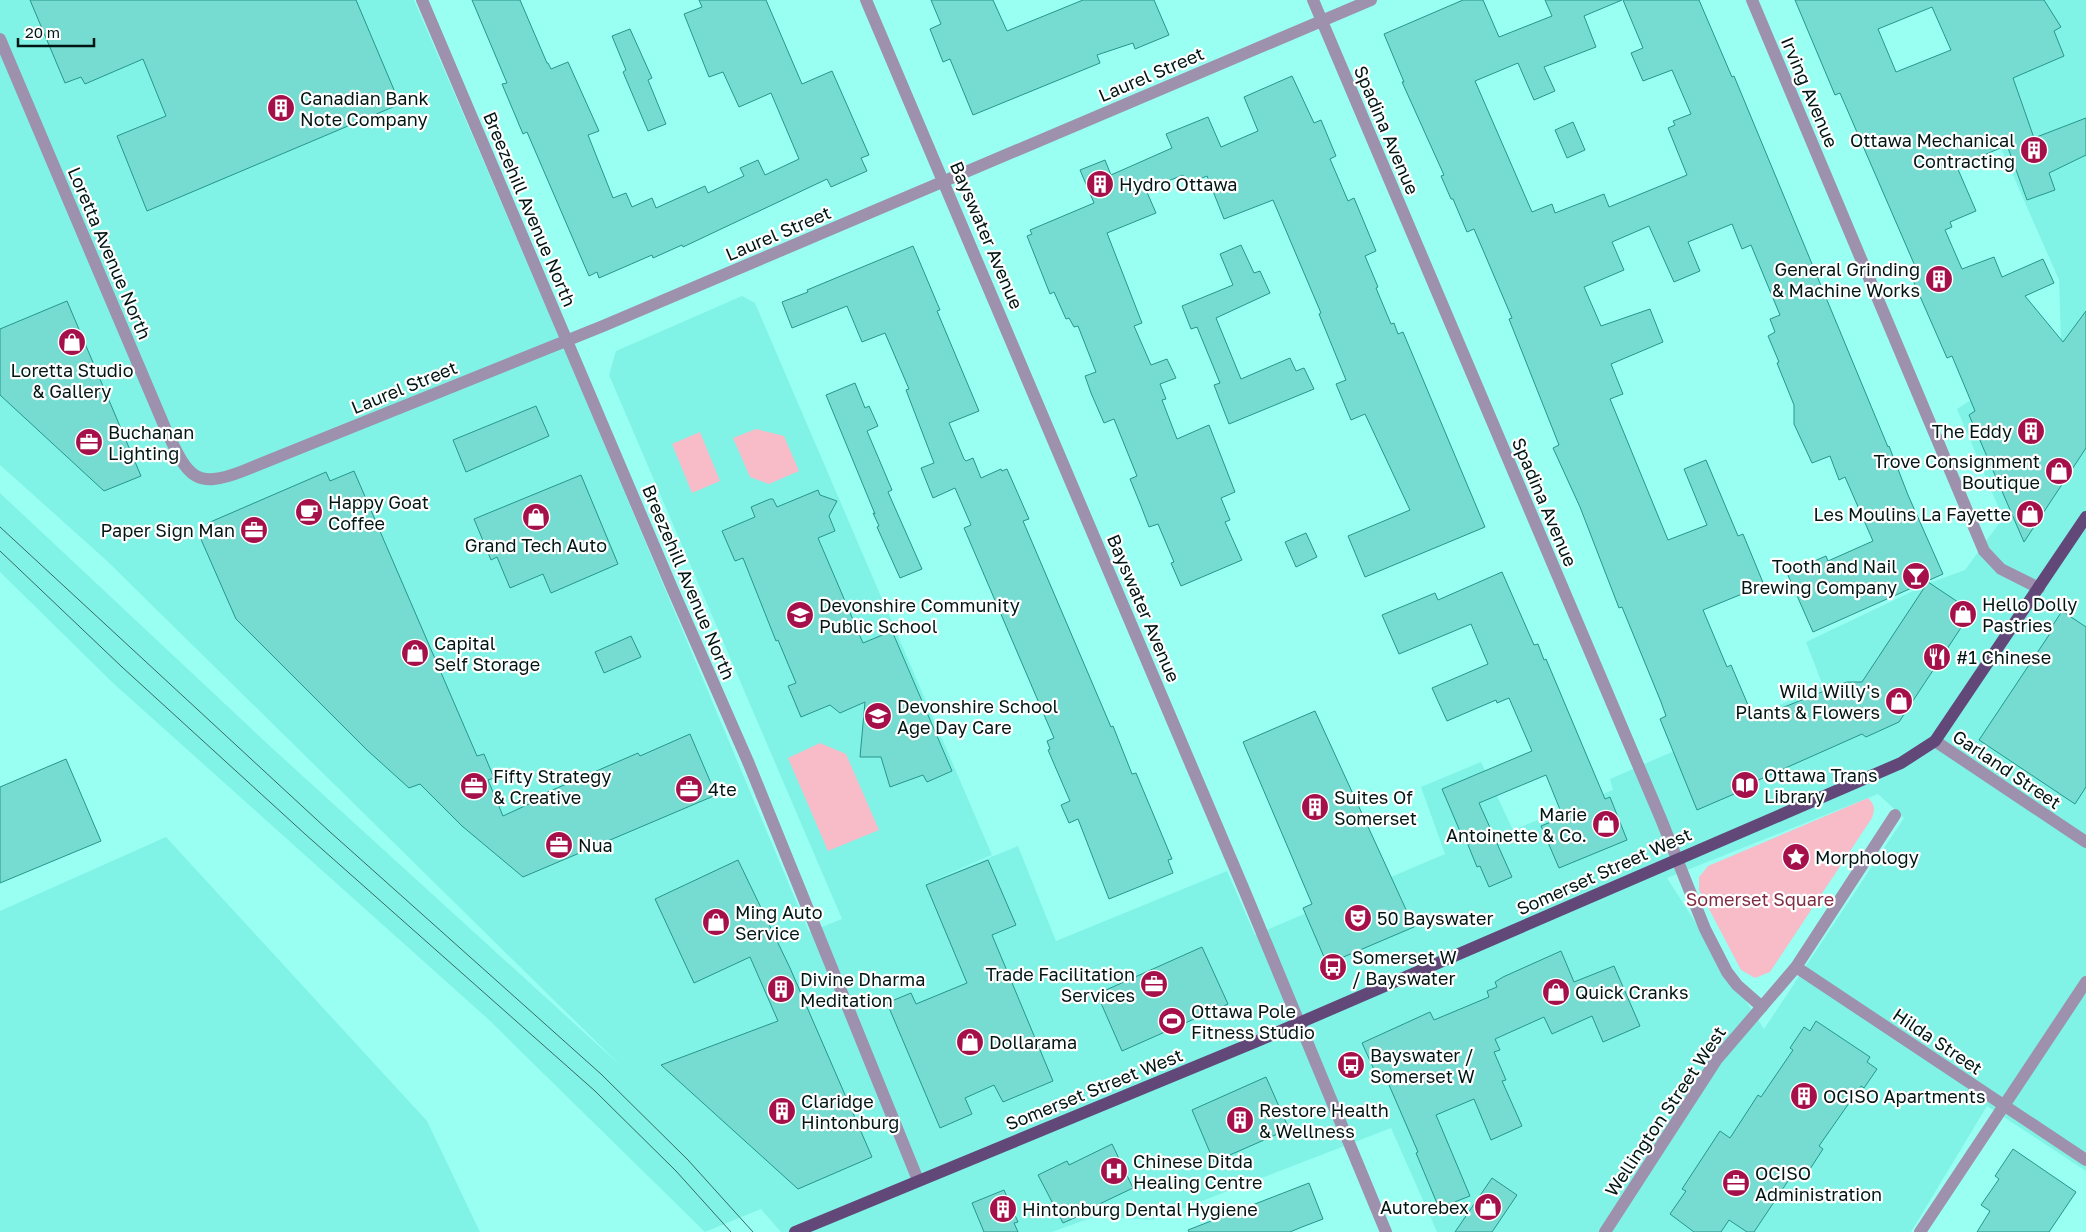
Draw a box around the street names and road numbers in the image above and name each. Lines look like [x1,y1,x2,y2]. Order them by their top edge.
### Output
street label: Irving Avenue [1777,33,1843,151]
street label: Laurel Street [1095,42,1207,106]
street label: Spadina Avenue [1350,62,1424,198]
street label: Breezehill Avenue North [479,108,581,310]
street label: Bayswater Avenue [946,158,1028,312]
street label: Loretta Avenue North [64,163,156,343]
street label: Laurel Street [722,201,834,265]
street label: Laurel Street [348,356,460,418]
street label: Spadina Avenue [1508,434,1582,570]
street label: Breezehill Avenue North [638,481,740,683]
street label: Bayswater Avenue [1103,531,1185,685]
street label: Garland Street [1949,725,2065,813]
street label: Somerset Street West [1513,823,1695,919]
street label: Hilda Street [1889,1003,1987,1079]
street label: Wellington Street West [1600,1022,1730,1200]
street label: Somerset Street West [1002,1043,1186,1135]

